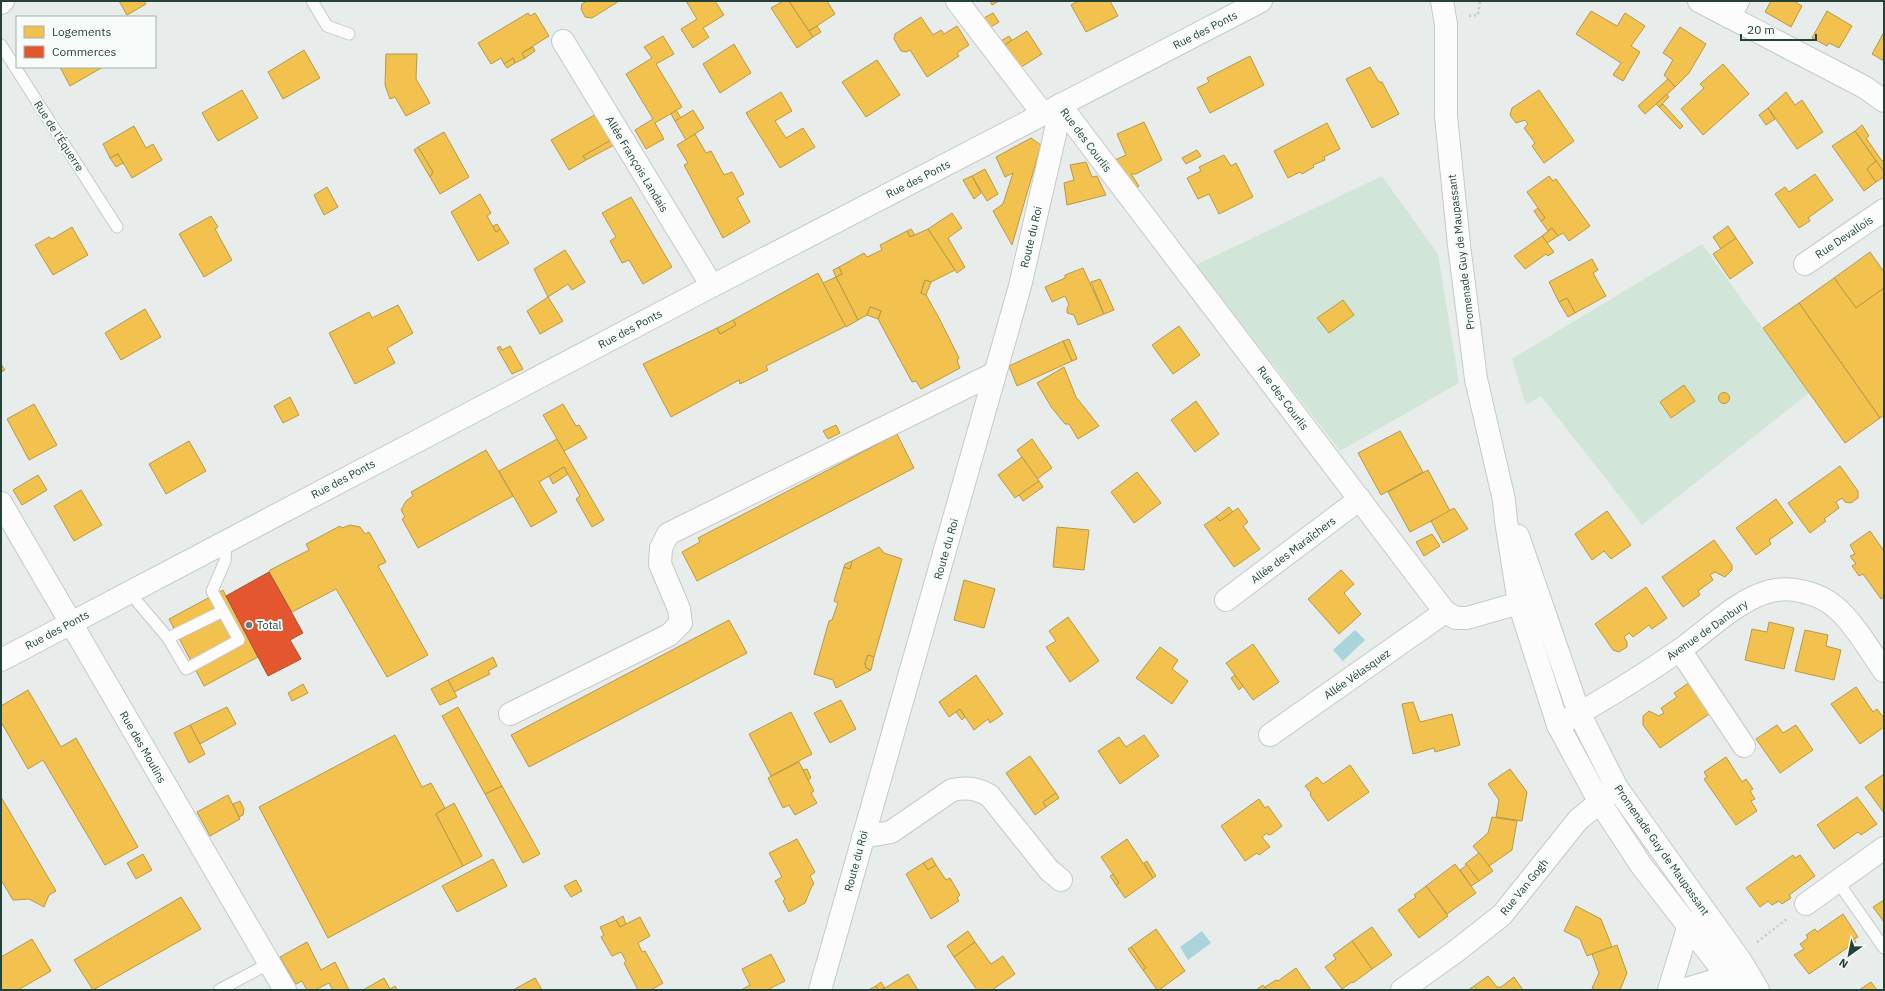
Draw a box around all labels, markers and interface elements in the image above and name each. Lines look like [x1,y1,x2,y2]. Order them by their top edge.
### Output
street label: Rue des Ponts [1170,8,1240,52]
legend [16,16,156,68]
scale bar [1741,16,1816,42]
text: 20 m [1747,22,1775,37]
text: Logements [52,24,112,39]
text: Commerces [52,44,117,59]
street label: Rue de l'Équerre [31,98,87,174]
street label: Rue des Courlis [1057,105,1115,175]
street label: Allée François Landais [603,113,671,215]
street label: Rue des Ponts [883,157,953,201]
street label: Promenade Guy de Maupassant [1445,173,1477,330]
street label: Route du Roi [1017,205,1045,269]
street label: Rue Devallois [1812,213,1876,261]
street label: Rue des Ponts [596,306,664,352]
street label: Rue des Courlis [1254,363,1312,433]
street label: Rue des Ponts [309,456,377,502]
street label: Allée des Maraîchers [1248,514,1338,586]
street label: Route du Roi [931,517,961,581]
street label: Avenue de Danbury [1664,596,1751,663]
street label: Rue des Ponts [23,607,91,653]
place label: Total [257,618,281,632]
marker: Total [244,620,254,630]
street label: Allée Vélasquez [1321,646,1393,702]
street label: Rue des Moulins [117,708,169,786]
street label: Promenade Guy de Maupassant [1611,782,1713,918]
street label: Route du Roi [841,829,871,893]
street label: Rue Van Gogh [1497,856,1551,918]
north arrow [1829,935,1869,975]
text: N [1836,955,1851,971]

